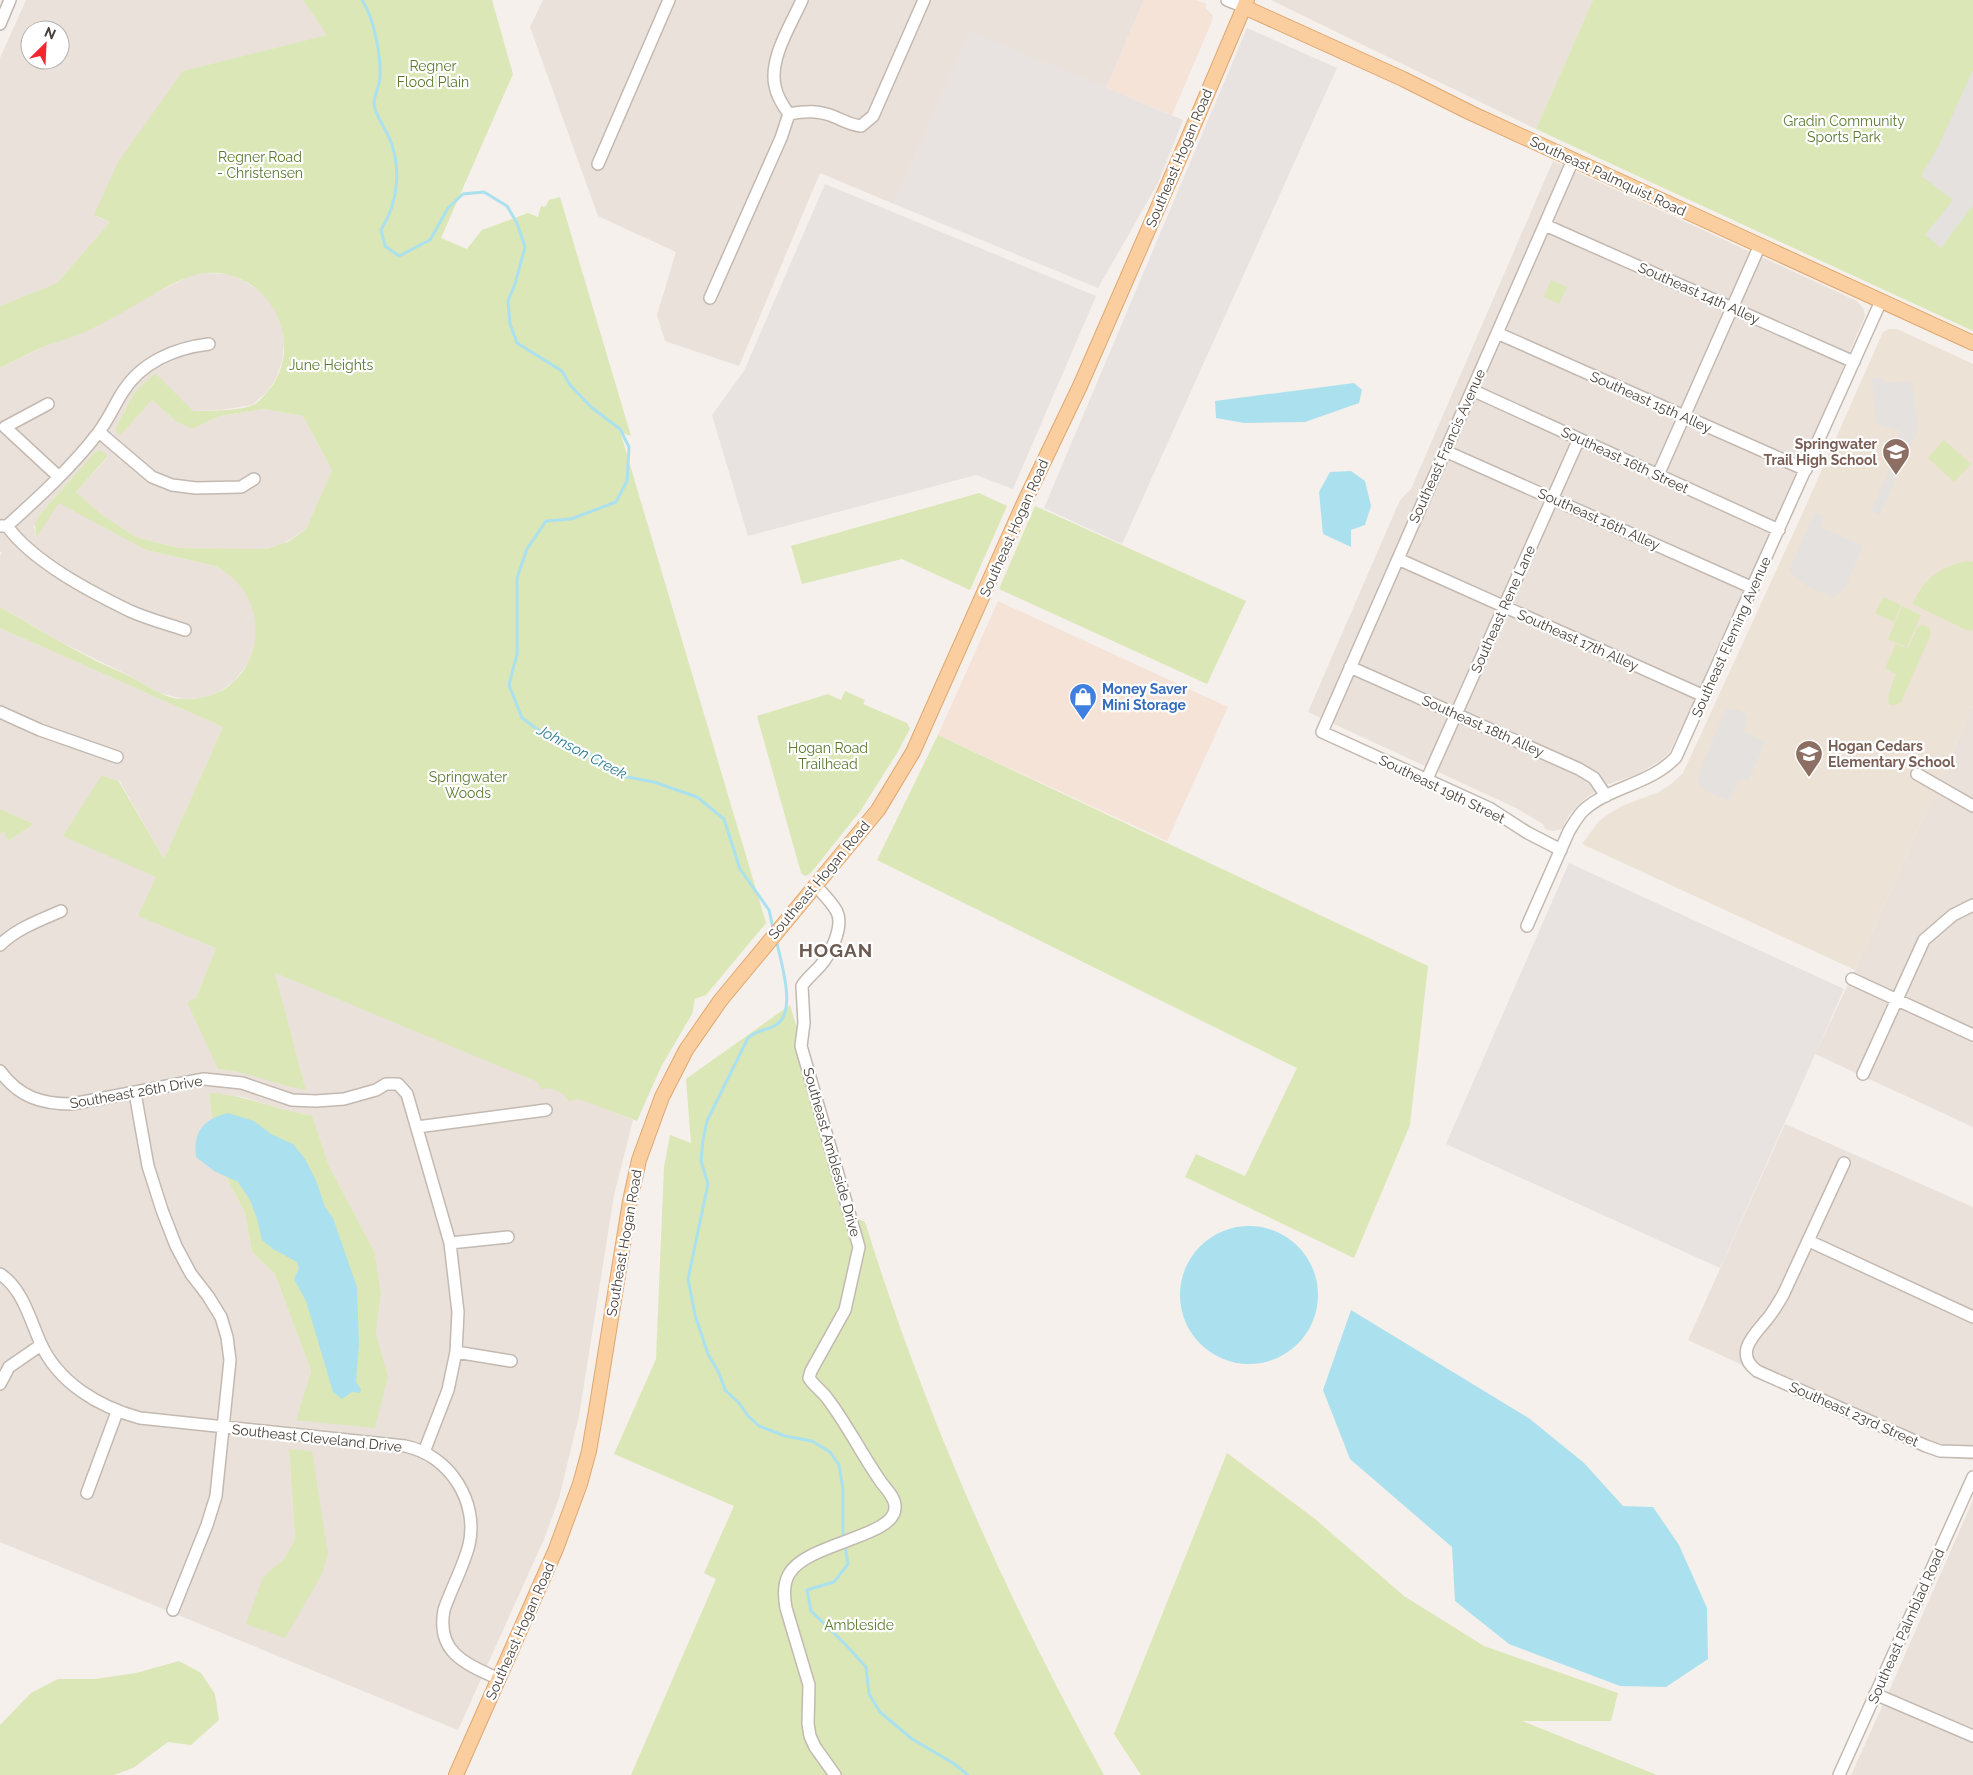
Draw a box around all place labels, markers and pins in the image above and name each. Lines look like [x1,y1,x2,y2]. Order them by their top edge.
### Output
place label: Springwater Trail High School [1764,436,1878,468]
school or university icon: Springwater Trail High School [1881,437,1911,476]
place label: Money Saver Mini Storage [1102,681,1188,713]
shop icon: Money Saver Mini Storage [1068,682,1098,721]
place label: Hogan Cedars Elementary School [1828,738,1956,770]
school or university icon: Hogan Cedars Elementary School [1794,739,1824,778]

